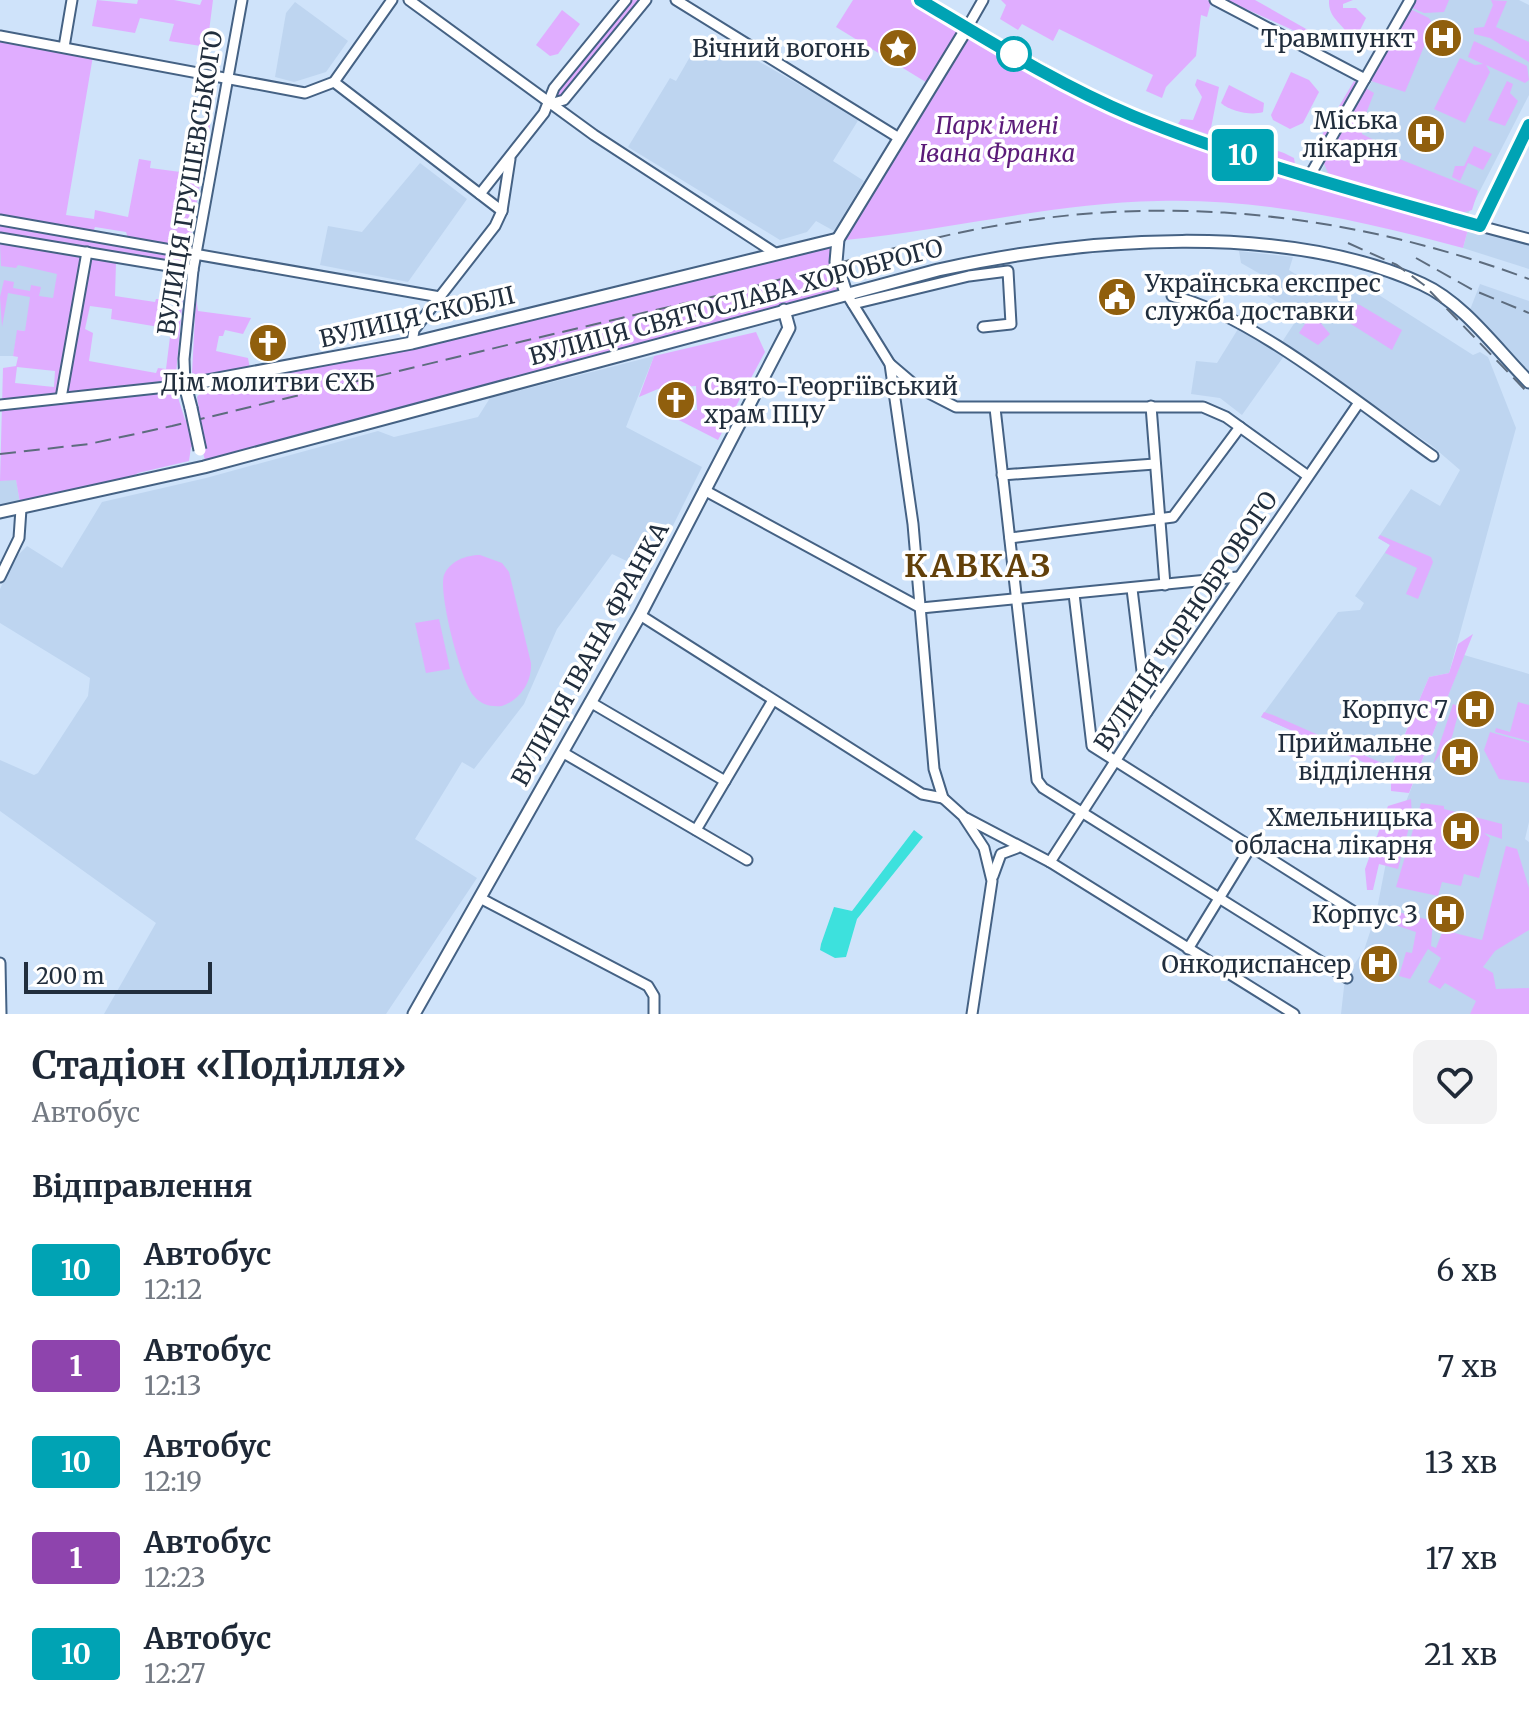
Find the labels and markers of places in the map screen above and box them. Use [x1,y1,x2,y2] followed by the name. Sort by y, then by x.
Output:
[1422,17,1464,59] hospital icon: Травмпункт
[1261,23,1415,54] place label: Травмпункт
[877,27,919,69] place icon: Вічний вогонь
[692,33,870,64] place label: Вічний вогонь
[997,37,1031,71] unlabelled marker
[1303,105,1398,164] place label: Міська лікарня
[1405,113,1447,155] hospital icon: Міська лікарня
[1144,268,1381,327] place label: Українська експрес служба доставки
[1096,276,1138,318] public building icon: Українська експрес служба доставки
[247,322,289,364] church icon: Дім молитви ЄХБ
[161,367,375,398] place label: Дім молитви ЄХБ
[704,371,958,430] place label: Свято-Георгіївський храм ПЦУ
[655,379,697,421] church icon: Свято-Георгіївський храм ПЦУ
[1455,688,1497,730] hospital icon: Корпус 7
[1342,694,1448,725] place label: Корпус 7
[1277,728,1432,787] place label: Приймальне відділення
[1439,736,1481,778] hospital icon: Приймальне відділення
[1235,802,1433,861] place label: Хмельницька обласна лікарня
[1440,810,1482,852] hospital icon: Хмельницька обласна лікарня
[1425,893,1467,935] hospital icon: Корпус 3
[1312,899,1418,930] place label: Корпус 3
[1358,943,1400,985] hospital icon: Онкодиспансер
[1161,949,1351,980] place label: Онкодиспансер

